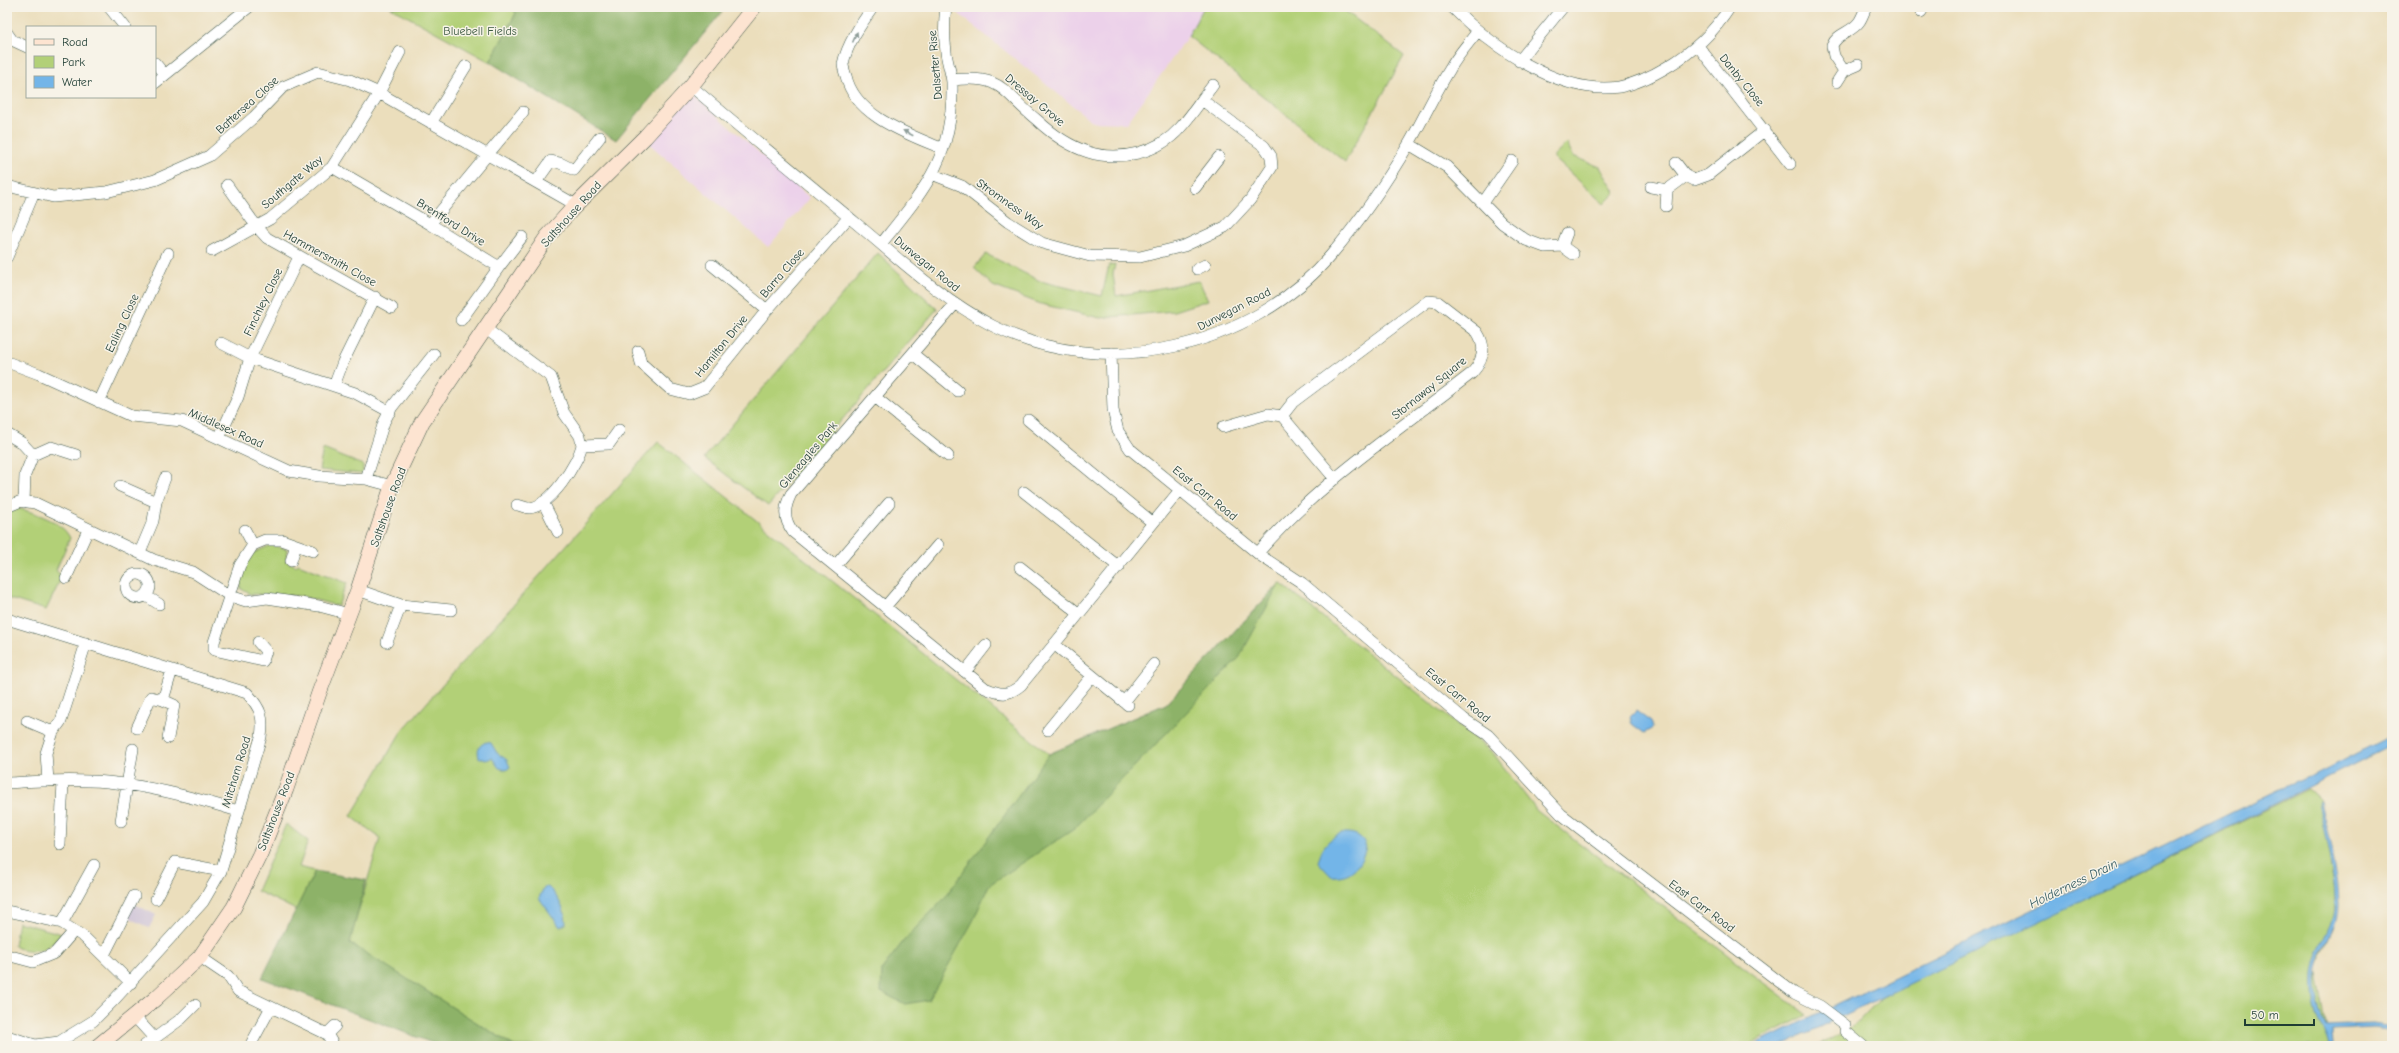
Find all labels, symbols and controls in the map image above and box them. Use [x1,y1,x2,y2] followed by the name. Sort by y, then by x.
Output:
[443,24,517,38] park label: Bluebell Fields
[26,26,156,98] legend
[925,30,945,100] street label: Dalsetter Rise
[852,31,858,42] one-way arrow
[62,35,88,49] text: Road
[1717,51,1767,109] street label: Danby Close
[62,55,85,69] text: Park
[1002,71,1068,129] street label: Dressay Grove
[213,73,281,137] street label: Battersea Close
[62,75,92,89] text: Water
[902,130,914,136] one-way arrow
[258,152,326,212] street label: Southgate Way
[974,176,1047,233] street label: Stromness Way
[538,178,604,250] street label: Saltshouse Road
[414,195,488,249] street label: Brentford Drive
[281,227,379,289] street label: Hammersmith Close
[891,233,963,295] street label: Dunvegan Road
[757,246,807,300] street label: Barra Close
[241,266,285,338] street label: Finchley Close
[1195,285,1273,333] street label: Dunvegan Road
[102,291,142,355] street label: Ealing Close
[692,312,750,380] street label: Hamilton Drive
[1389,354,1469,422] street label: Stornaway Square
[186,405,266,451] street label: Middlesex Road
[776,419,840,491] street label: Gleneagles Park
[1170,463,1240,523] street label: East Carr Road
[367,465,409,549] street label: Saltshouse Road
[1423,665,1493,725] street label: East Carr Road
[218,735,254,809] street label: Mitcham Road
[254,769,298,853] street label: Saltshouse Road
[2027,856,2120,911] water label: Holderness Drain
[1666,877,1738,935] street label: East Carr Road
[2245,1001,2314,1027] scale bar
[2251,1008,2279,1022] text: 50 m

